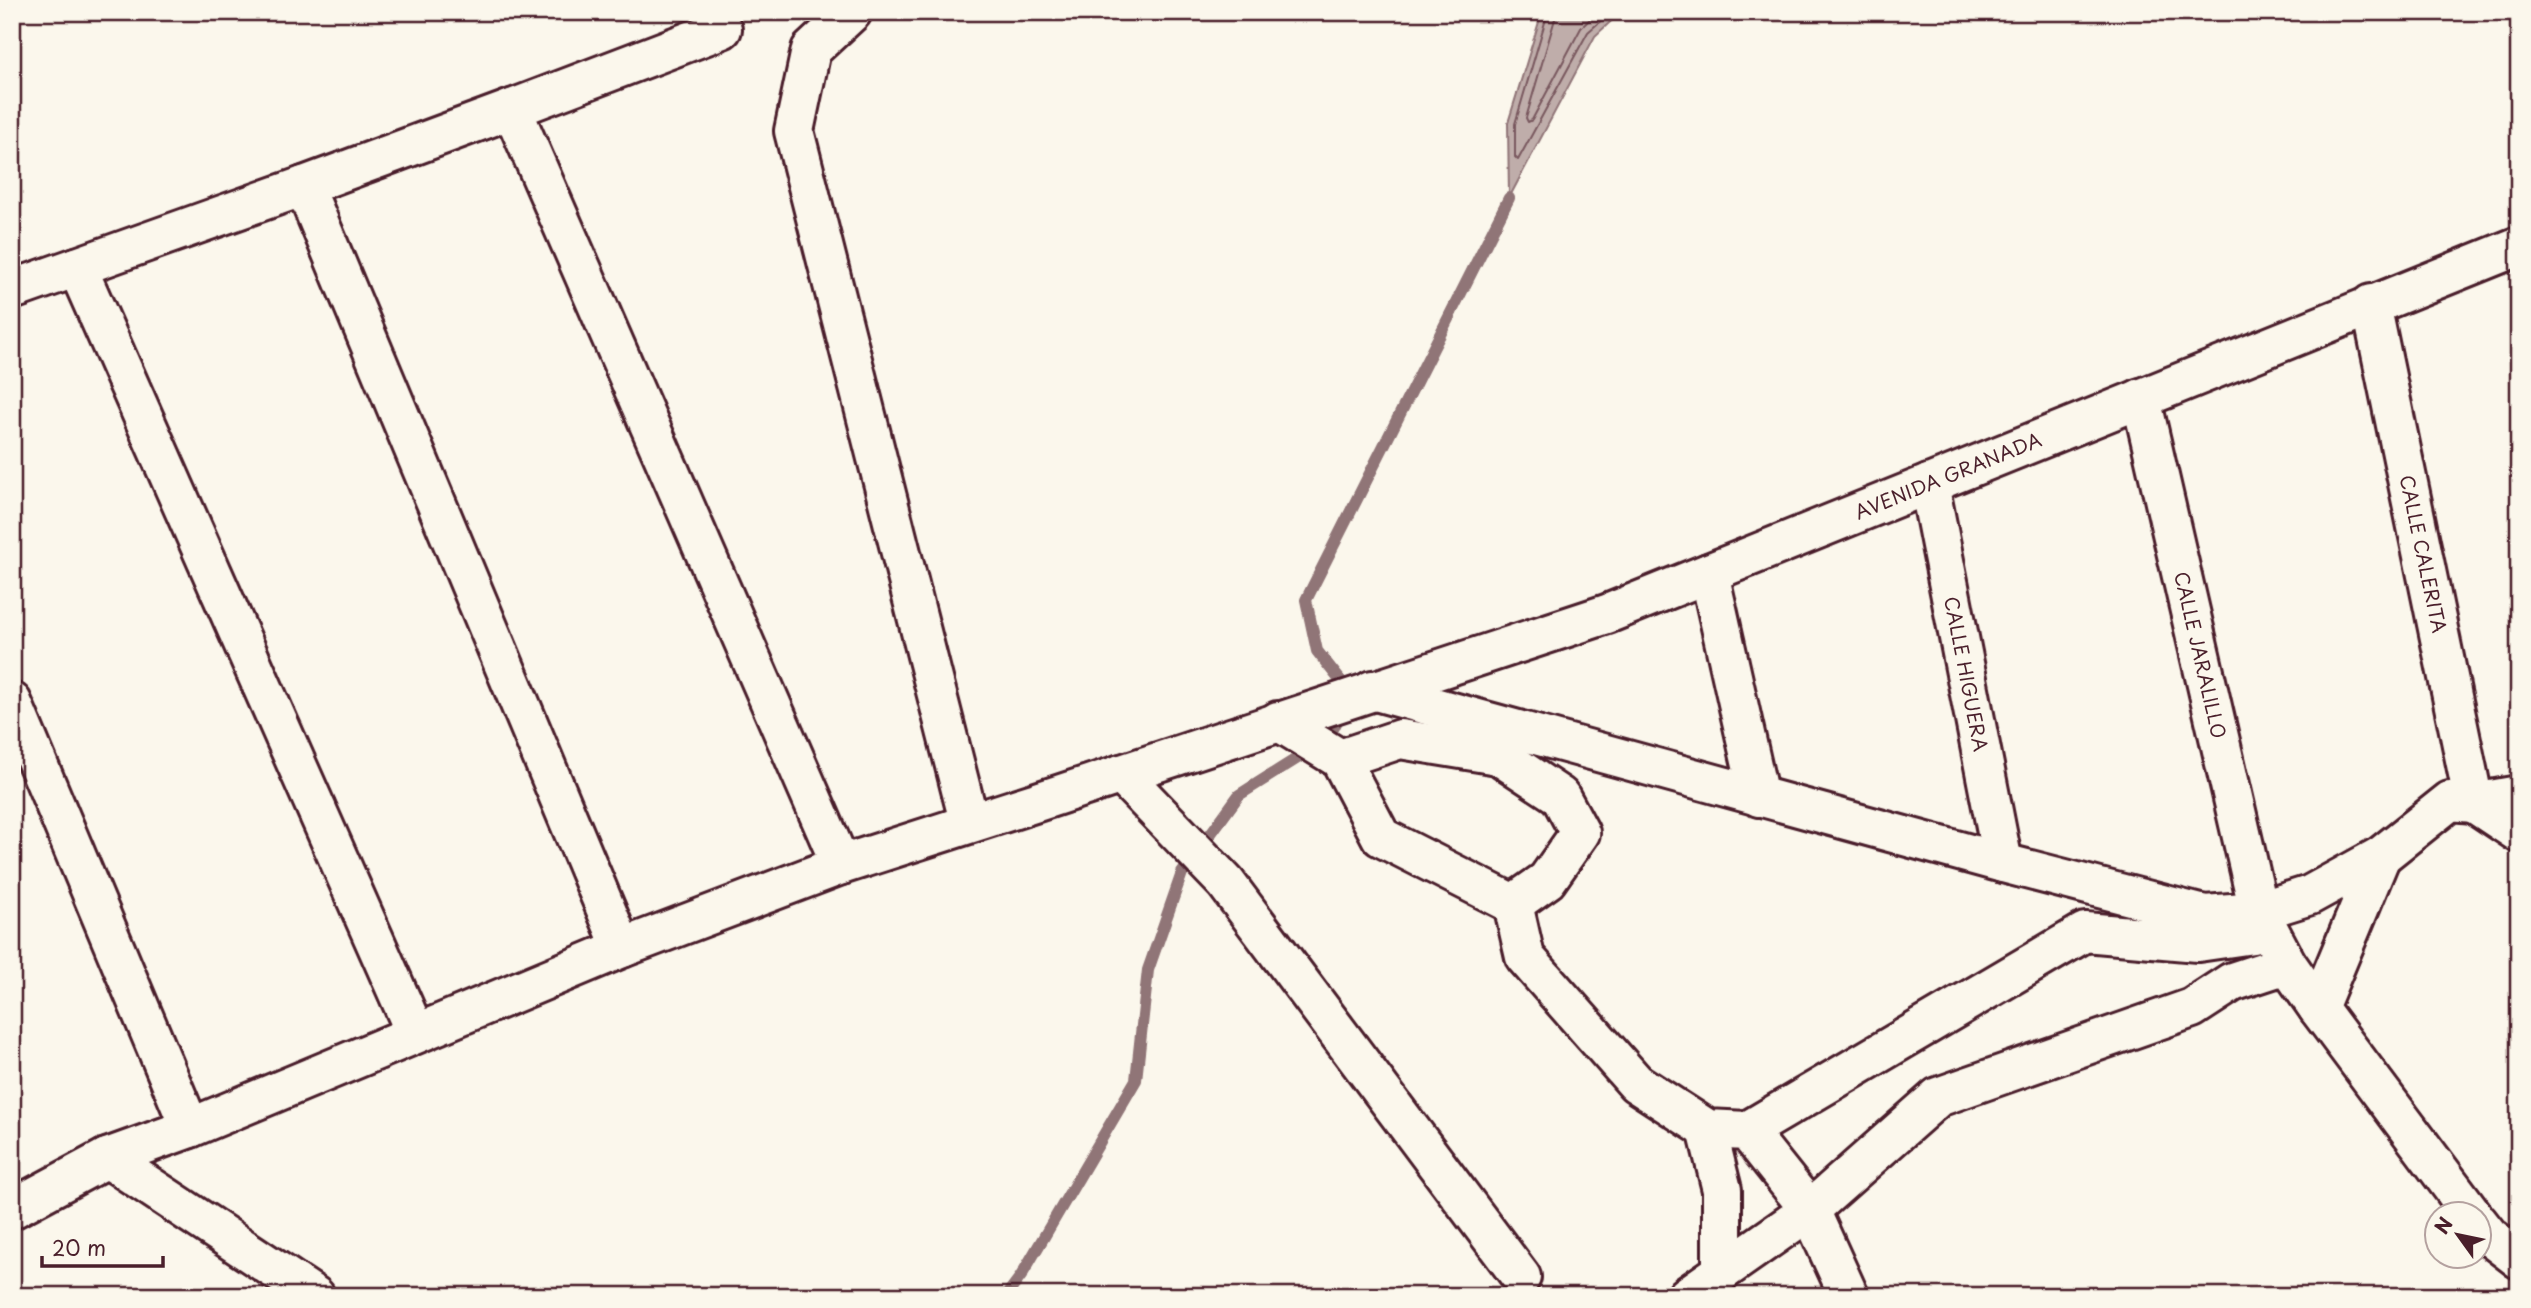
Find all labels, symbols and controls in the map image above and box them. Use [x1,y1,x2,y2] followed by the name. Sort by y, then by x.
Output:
[1850,425,2045,525] street label: AVENIDA GRANADA
[2394,472,2454,636] street label: CALLE CALERITA
[2168,569,2234,741] street label: CALLE JARALILLO
[1938,594,1996,754] street label: CALLE HIGUERA
[2422,1200,2492,1270] north arrow
[2427,1211,2459,1239] text: N
[42,1224,163,1268] scale bar
[52,1231,106,1263] text: 20 m

